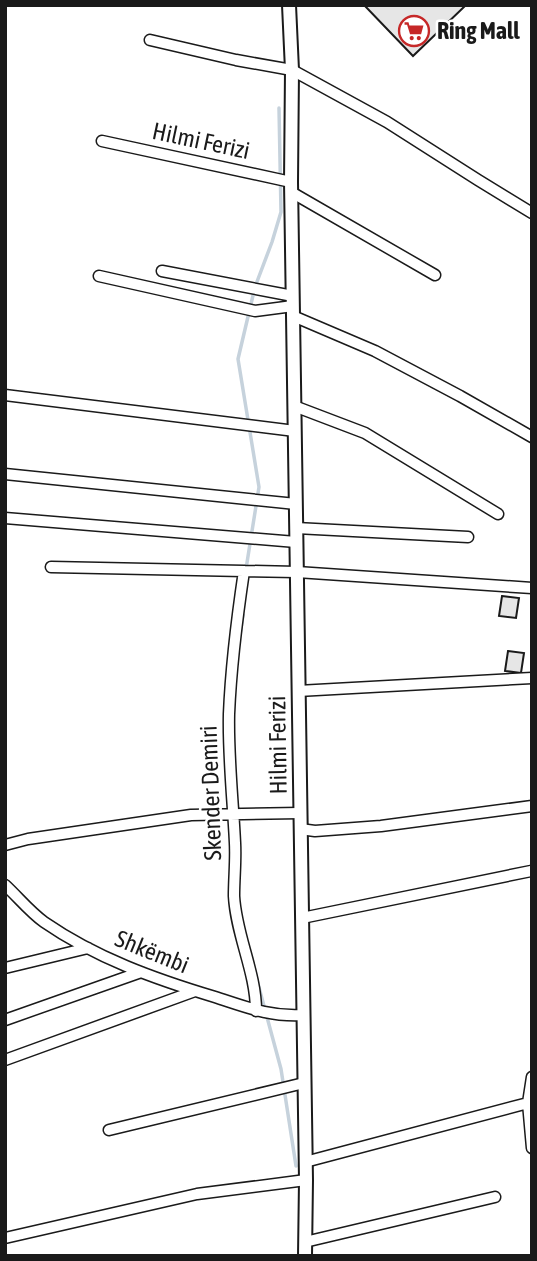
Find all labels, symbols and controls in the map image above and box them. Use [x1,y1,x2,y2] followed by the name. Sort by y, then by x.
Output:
[397,14,431,48] supermarket icon: Ring Mall
[437,17,520,44] place label: Ring Mall
[150,117,252,164] street label: Hilmi Ferizi
[263,695,292,795] street label: Hilmi Ferizi
[195,725,226,861] street label: Skender Demiri
[111,925,193,978] street label: Shkëmbi

